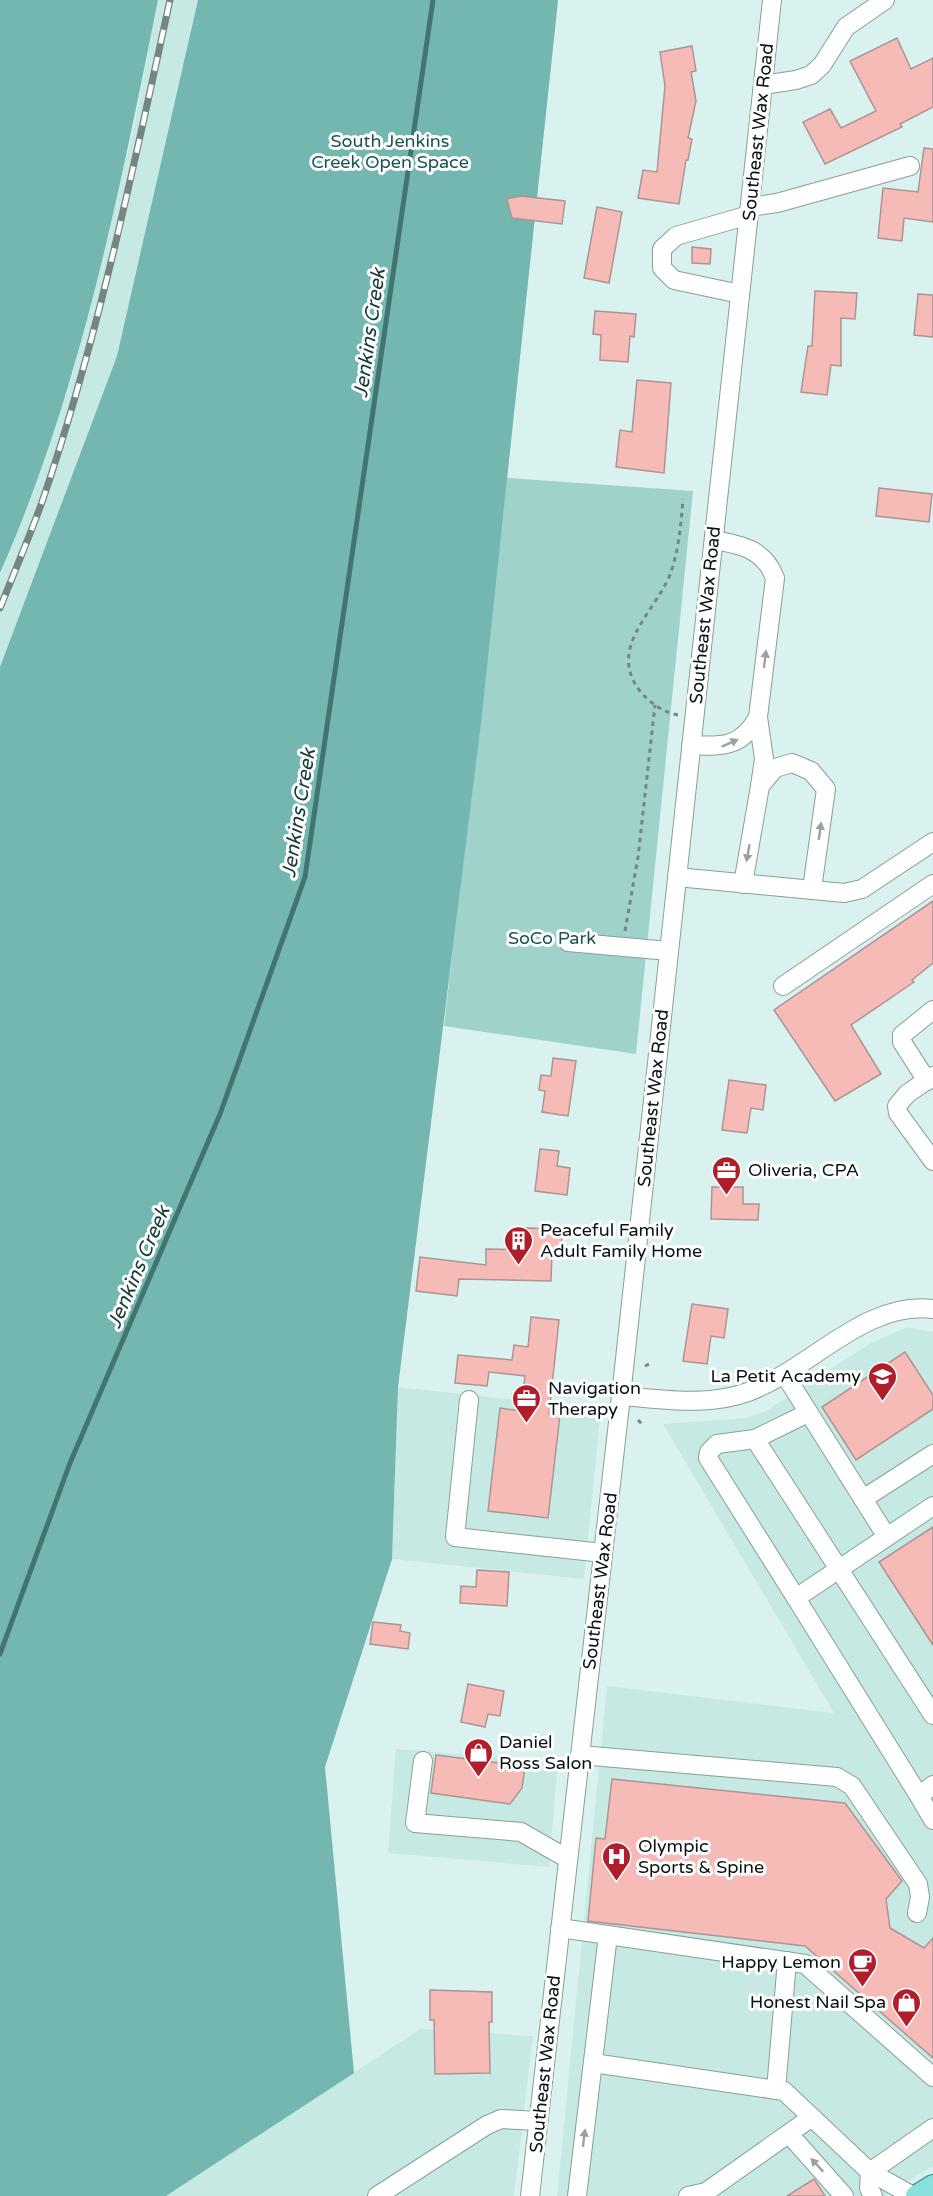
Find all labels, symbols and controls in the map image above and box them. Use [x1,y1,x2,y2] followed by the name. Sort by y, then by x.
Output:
[738,42,778,222] street label: Southeast Wax Road
[311,130,469,173] park label: South Jenkins Creek Open Space
[349,265,391,399] water label: Jenkins Creek
[685,525,725,705] street label: Southeast Wax Road
[760,649,769,668] one-way arrow
[722,738,739,747] one-way arrow
[277,745,321,879] water label: Jenkins Creek
[815,821,824,840] one-way arrow
[744,844,753,863] one-way arrow
[508,927,596,949] park label: SoCo Park
[633,1008,673,1188] street label: Southeast Wax Road
[711,1154,743,1196] office icon: Oliveria, CPA
[748,1159,859,1181] place label: Oliveria, CPA
[102,1201,176,1332] water label: Jenkins Creek
[540,1219,702,1262] place label: Peaceful Family Adult Family Home
[503,1224,535,1266] building icon: Peaceful Family Adult Family Home
[866,1360,898,1402] school or university icon: La Petit Academy
[710,1365,861,1387] place label: La Petit Academy
[548,1377,641,1420] place label: Navigation Therapy
[511,1382,543,1424] office icon: Navigation Therapy
[578,1491,622,1671] street label: Southeast Wax Road
[499,1731,592,1774] place label: Daniel Ross Salon
[462,1736,494,1778] shop icon: Daniel Ross Salon
[638,1835,764,1878] place label: Olympic Sports & Spine
[601,1840,633,1882] hospital icon: Olympic Sports & Spine
[846,1946,878,1988] cafe icon: Happy Lemon
[721,1951,841,1973] place label: Happy Lemon
[525,1974,565,2154] street label: Southeast Wax Road
[891,1986,923,2028] shop icon: Honest Nail Spa
[750,1991,886,2013] place label: Honest Nail Spa
[579,2128,588,2147] one-way arrow
[810,2157,824,2172] one-way arrow

